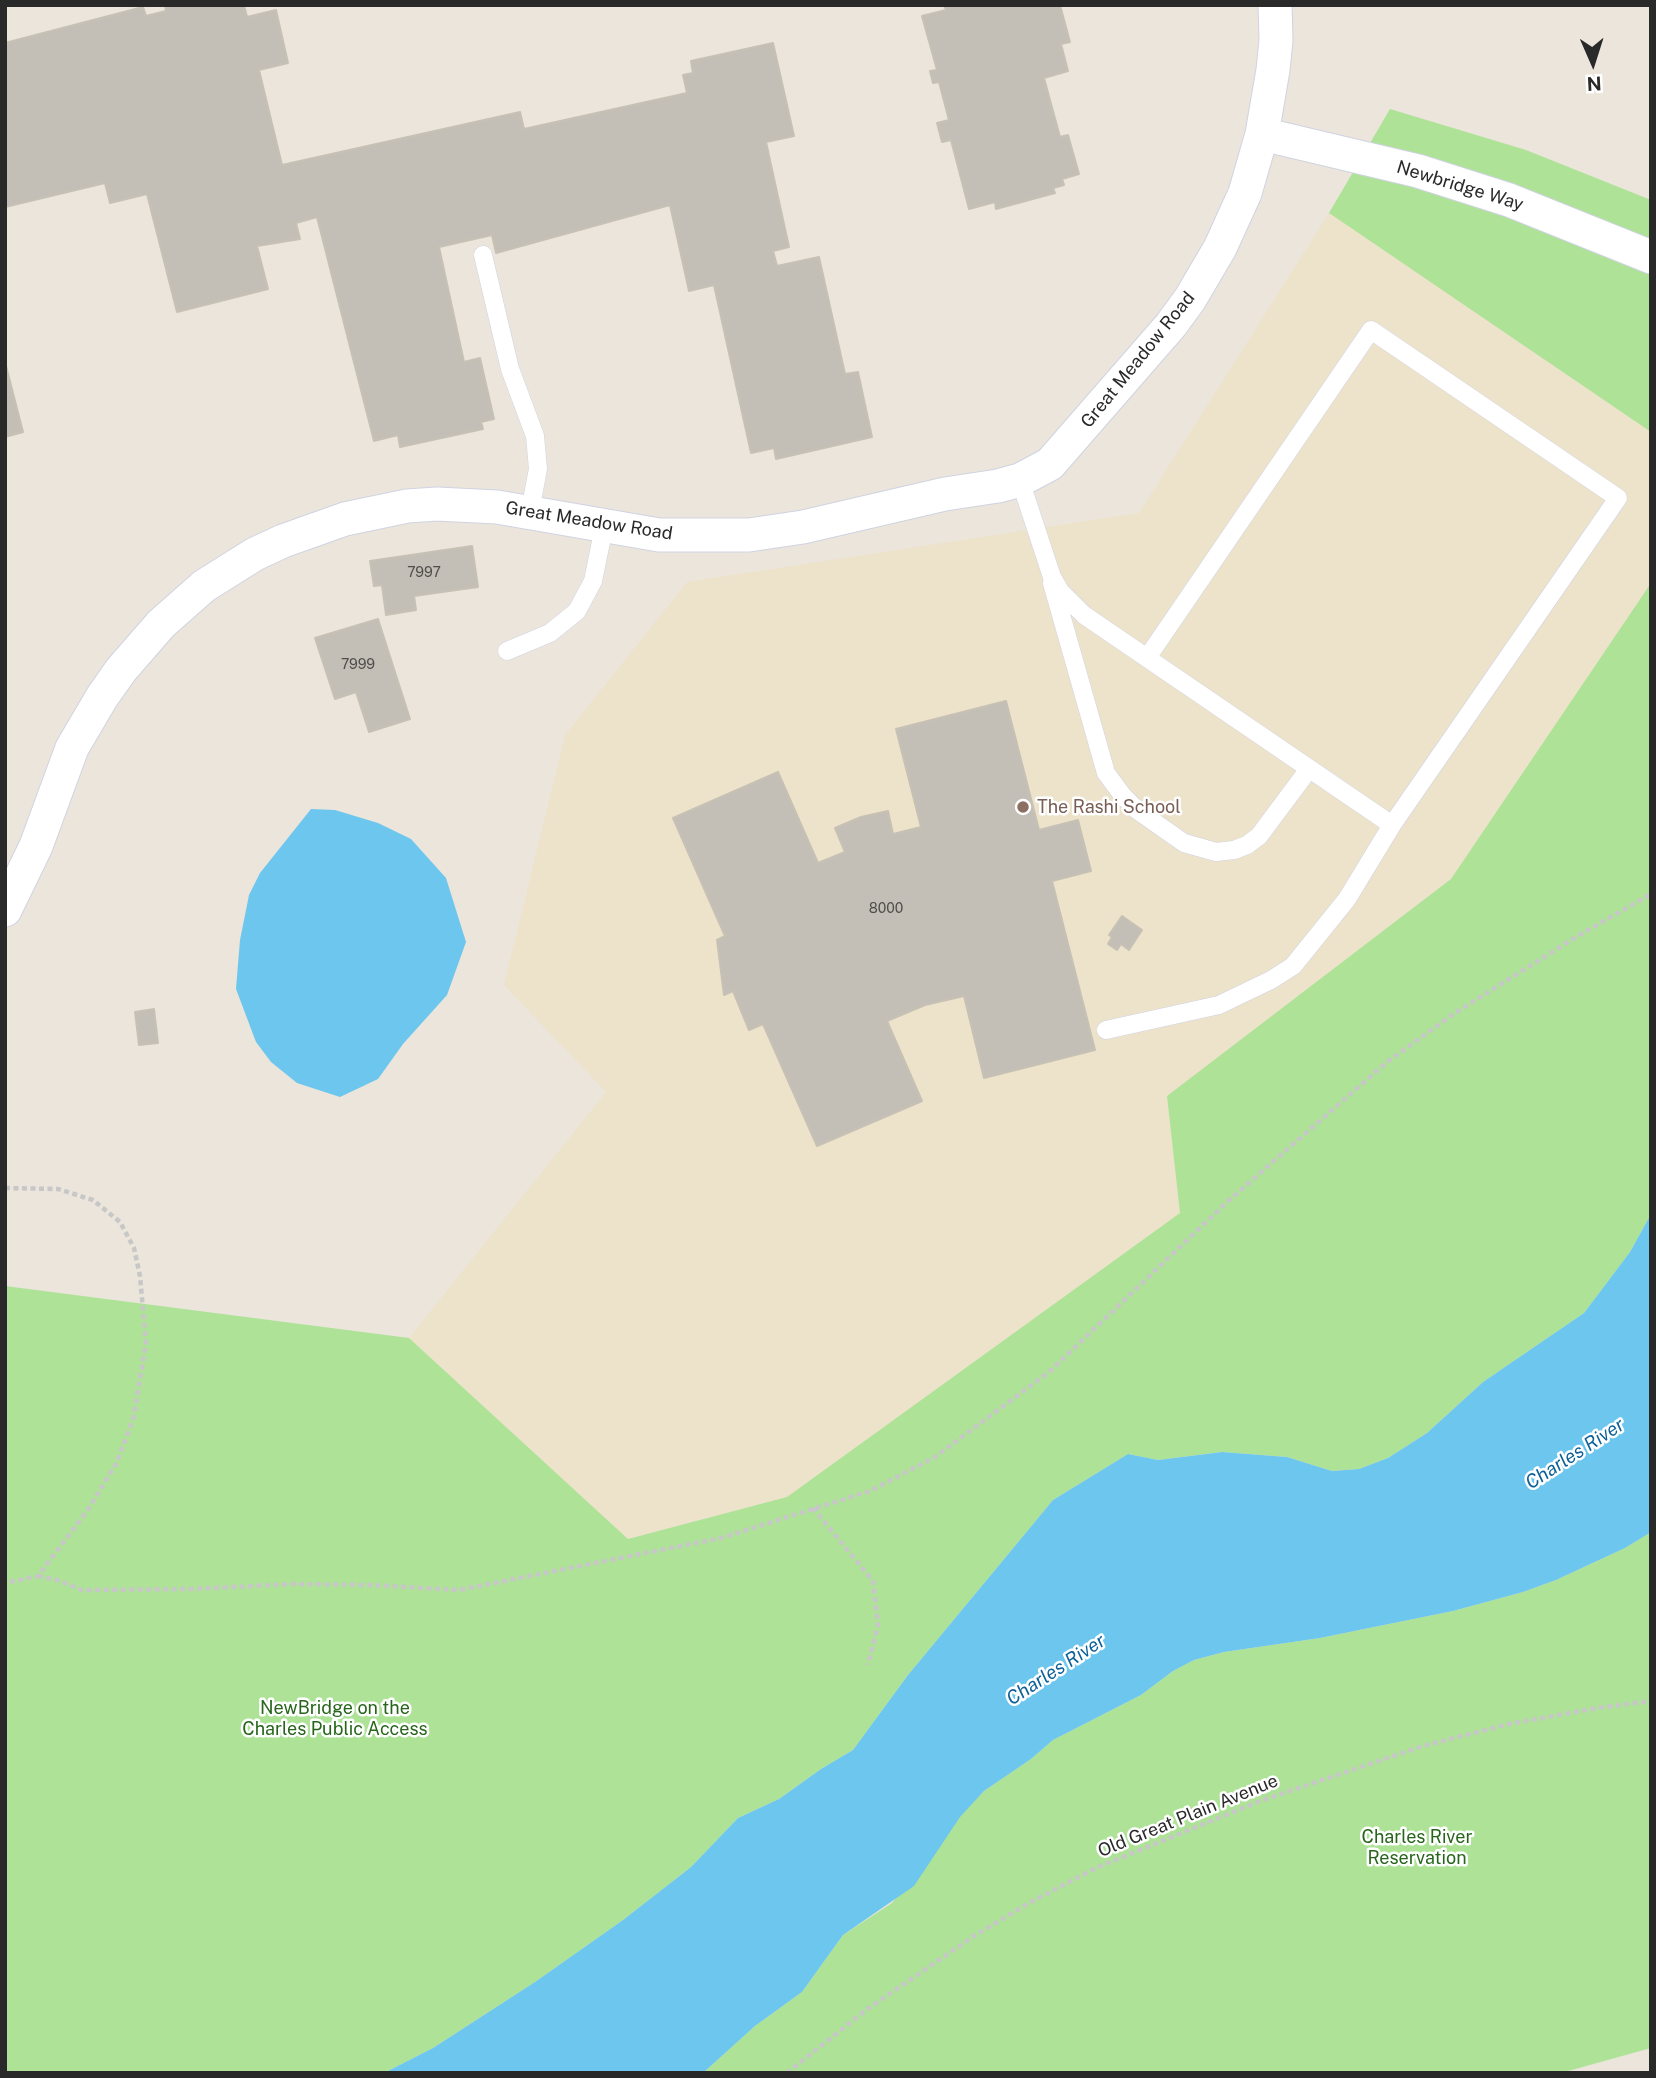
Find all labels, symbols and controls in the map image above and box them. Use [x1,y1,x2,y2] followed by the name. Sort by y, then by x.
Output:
[1558,28,1628,98] north arrow
[1586,73,1602,95] text: N
[1394,156,1526,216] street label: Newbridge Way
[1076,288,1200,432] street label: Great Meadow Road
[504,497,674,545] street label: Great Meadow Road
[407,565,441,581] house number: 7997
[341,657,375,673] house number: 7999
[1037,796,1181,818] place label: The Rashi School
[1015,799,1031,815] marker: The Rashi School
[869,901,903,917] house number: 8000
[1521,1414,1629,1494] water label: Charles River
[1002,1630,1110,1710] water label: Charles River
[242,1697,428,1740] park label: NewBridge on the Charles Public Access
[1095,1770,1281,1862] street label: Old Great Plain Avenue
[1362,1826,1472,1868] park label: Charles River Reservation

